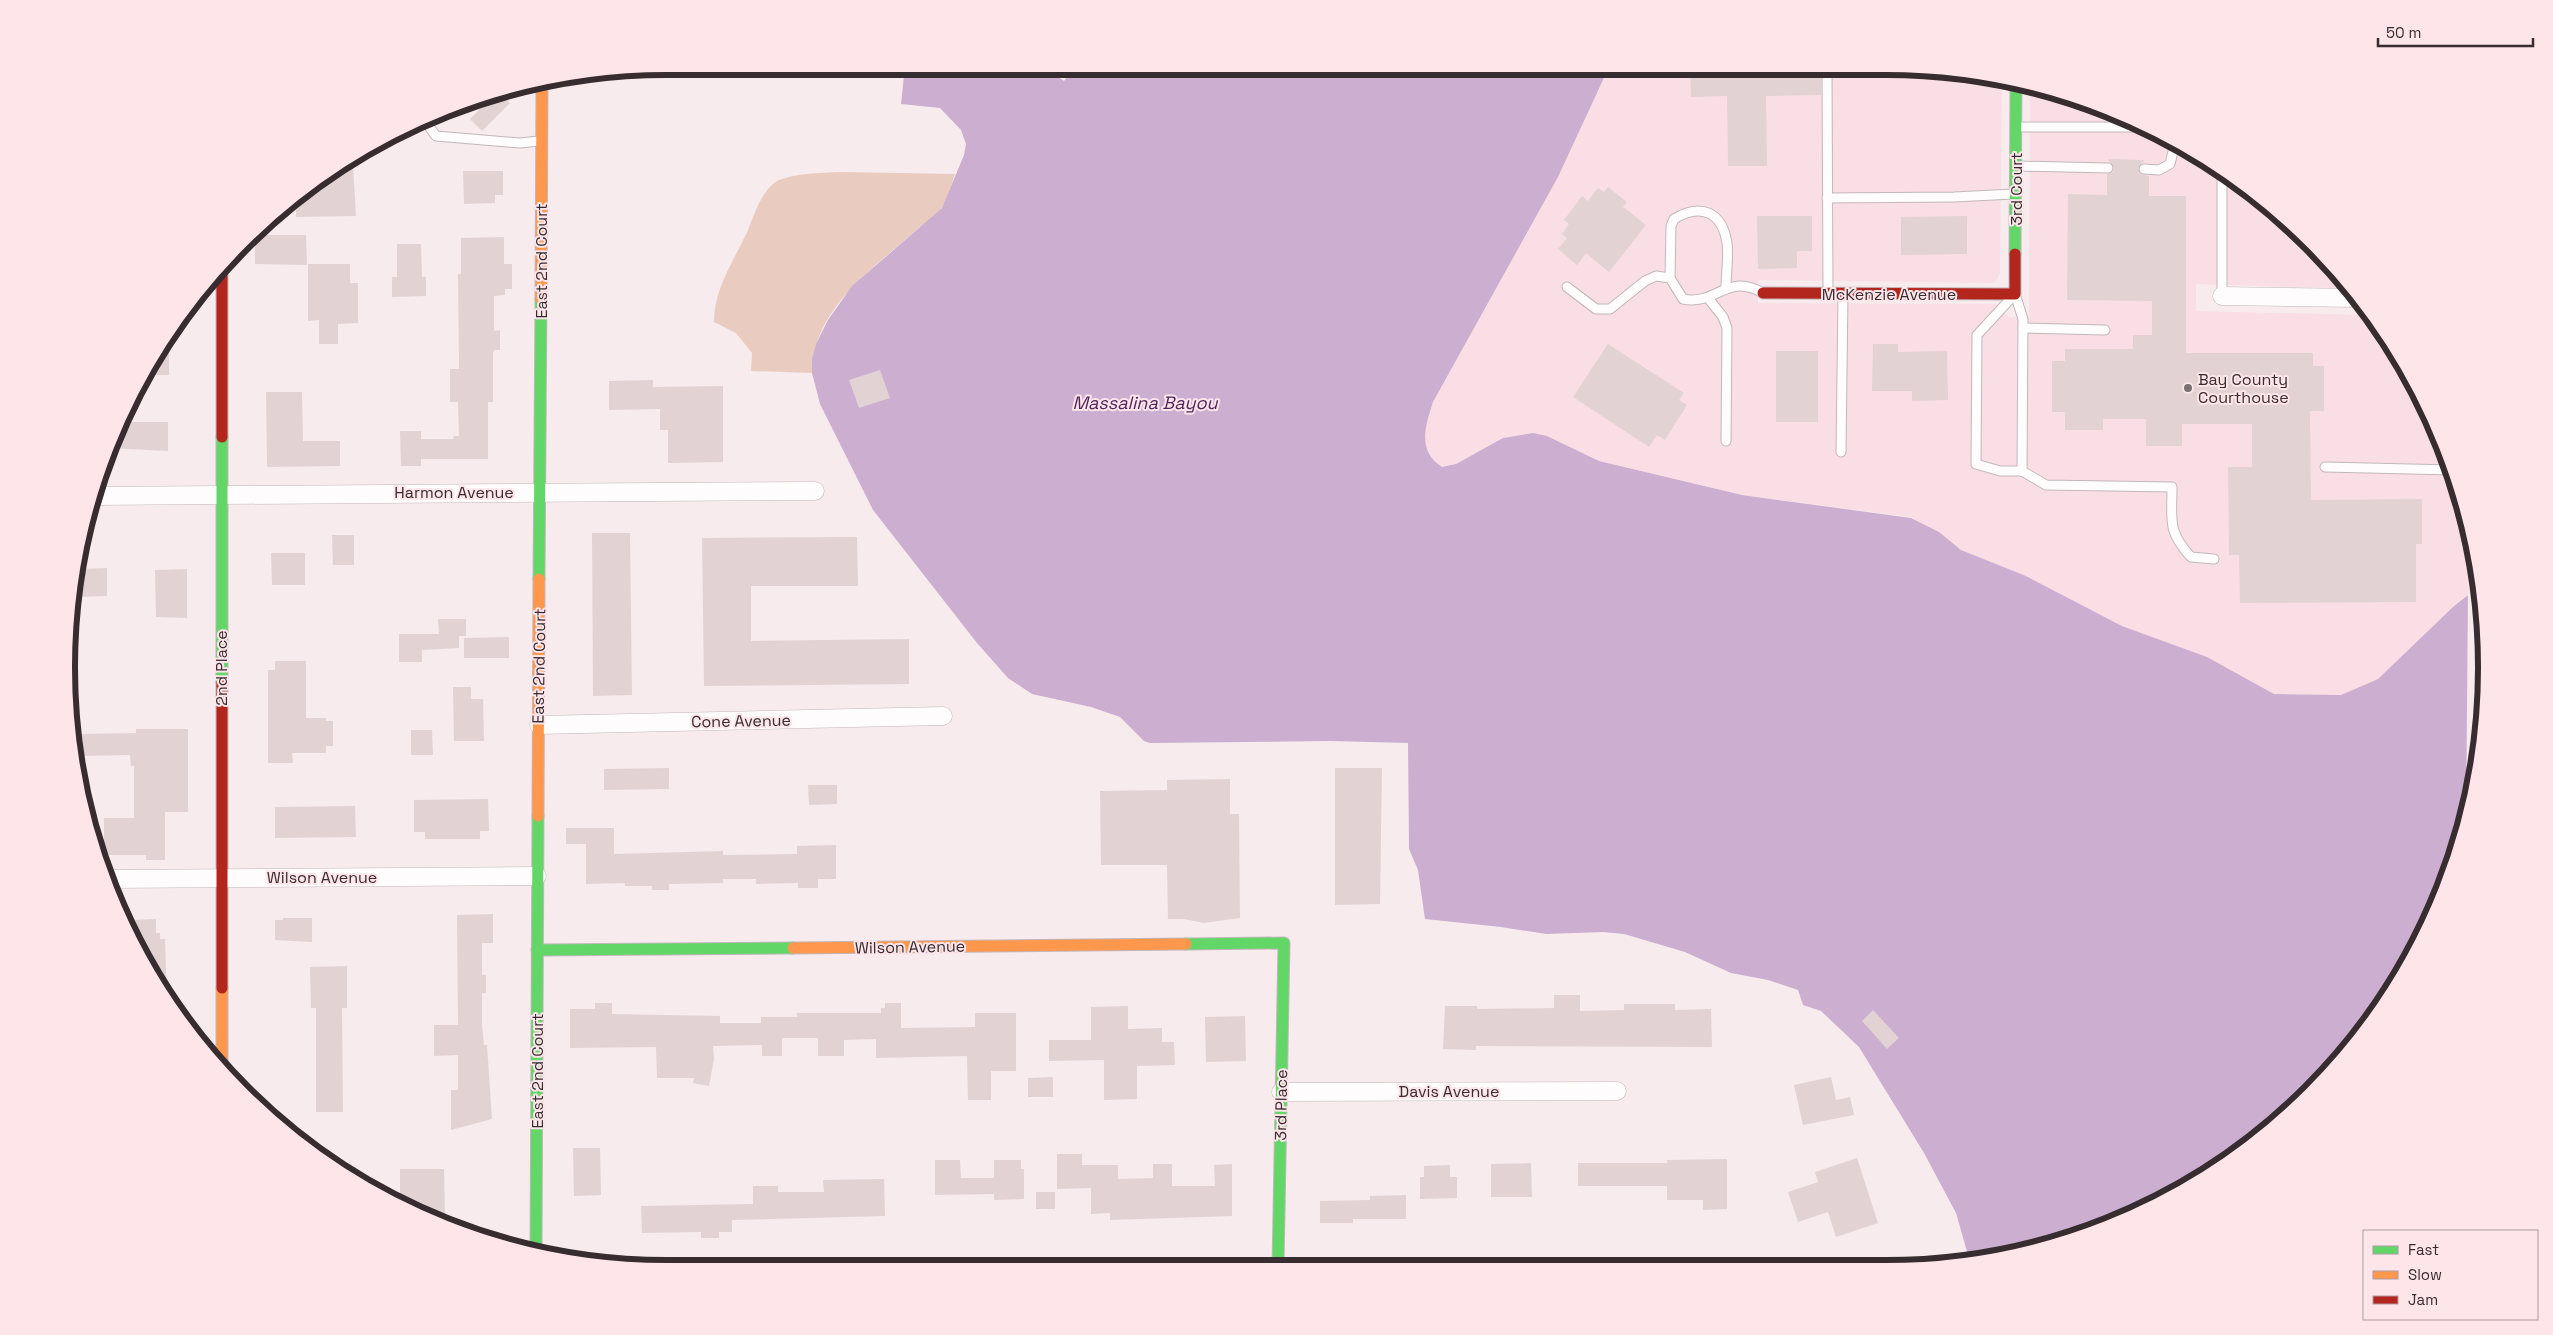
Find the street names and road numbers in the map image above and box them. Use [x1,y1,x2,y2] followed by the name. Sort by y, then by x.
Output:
[2006,152,2027,226] street label: 3rd Court
[531,203,552,319] street label: East 2nd Court
[1822,284,1956,305] street label: McKenzie Avenue
[394,482,514,503] street label: Harmon Avenue
[527,608,551,724] street label: East 2nd Court
[211,630,232,706] street label: 2nd Place
[691,710,791,732] street label: Cone Avenue
[267,867,377,888] street label: Wilson Avenue
[855,936,965,958] street label: Wilson Avenue
[527,1013,548,1129] street label: East 2nd Court
[1270,1069,1292,1141] street label: 3rd Place
[1399,1081,1499,1102] street label: Davis Avenue

